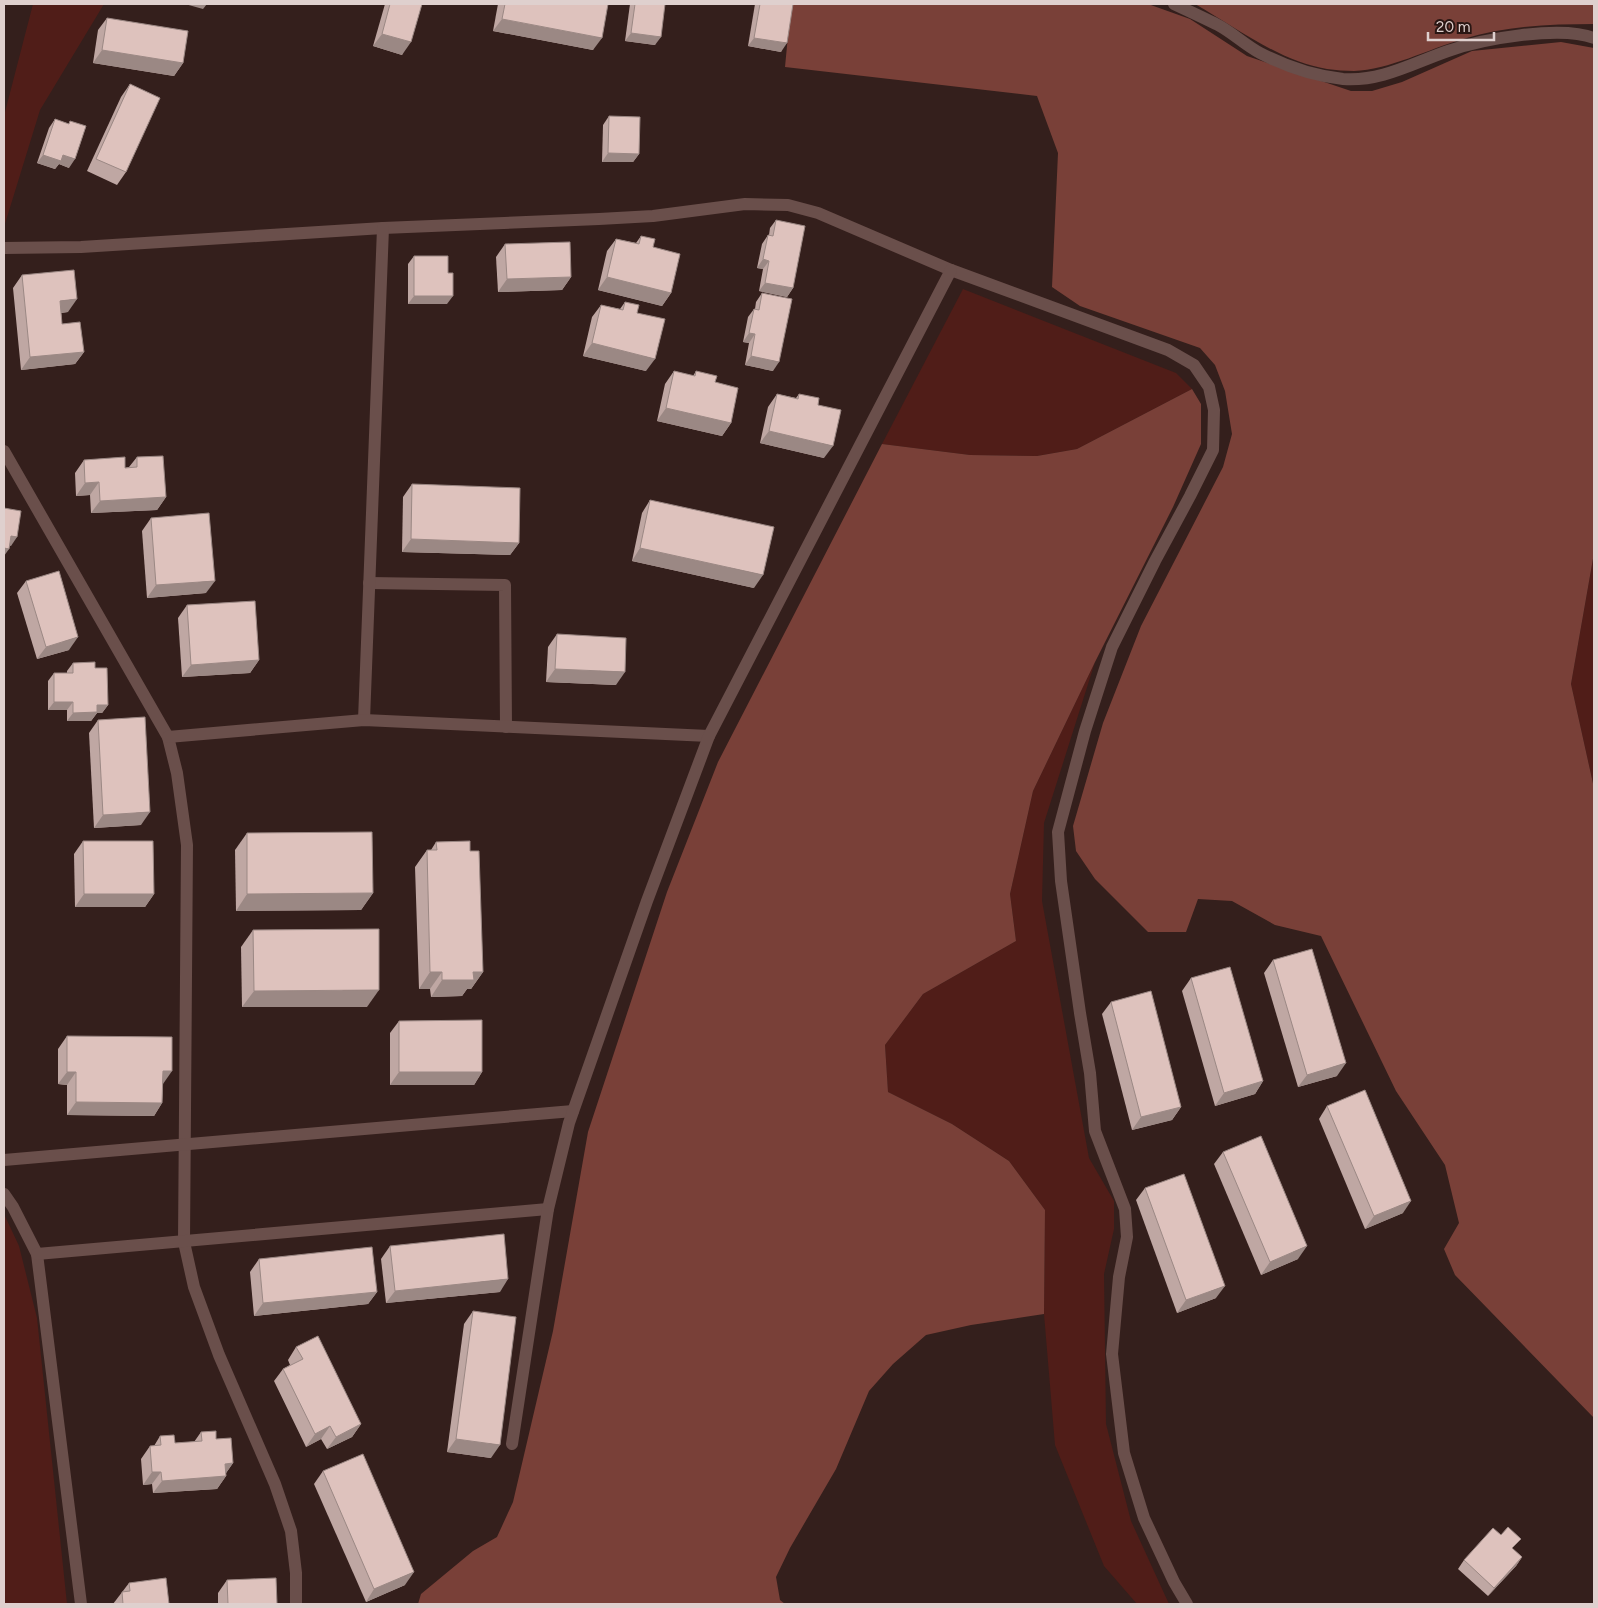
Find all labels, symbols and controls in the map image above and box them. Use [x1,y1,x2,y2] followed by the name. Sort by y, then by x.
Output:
[1428,10,1494,42] scale bar
[1436,18,1470,36] text: 20 m

